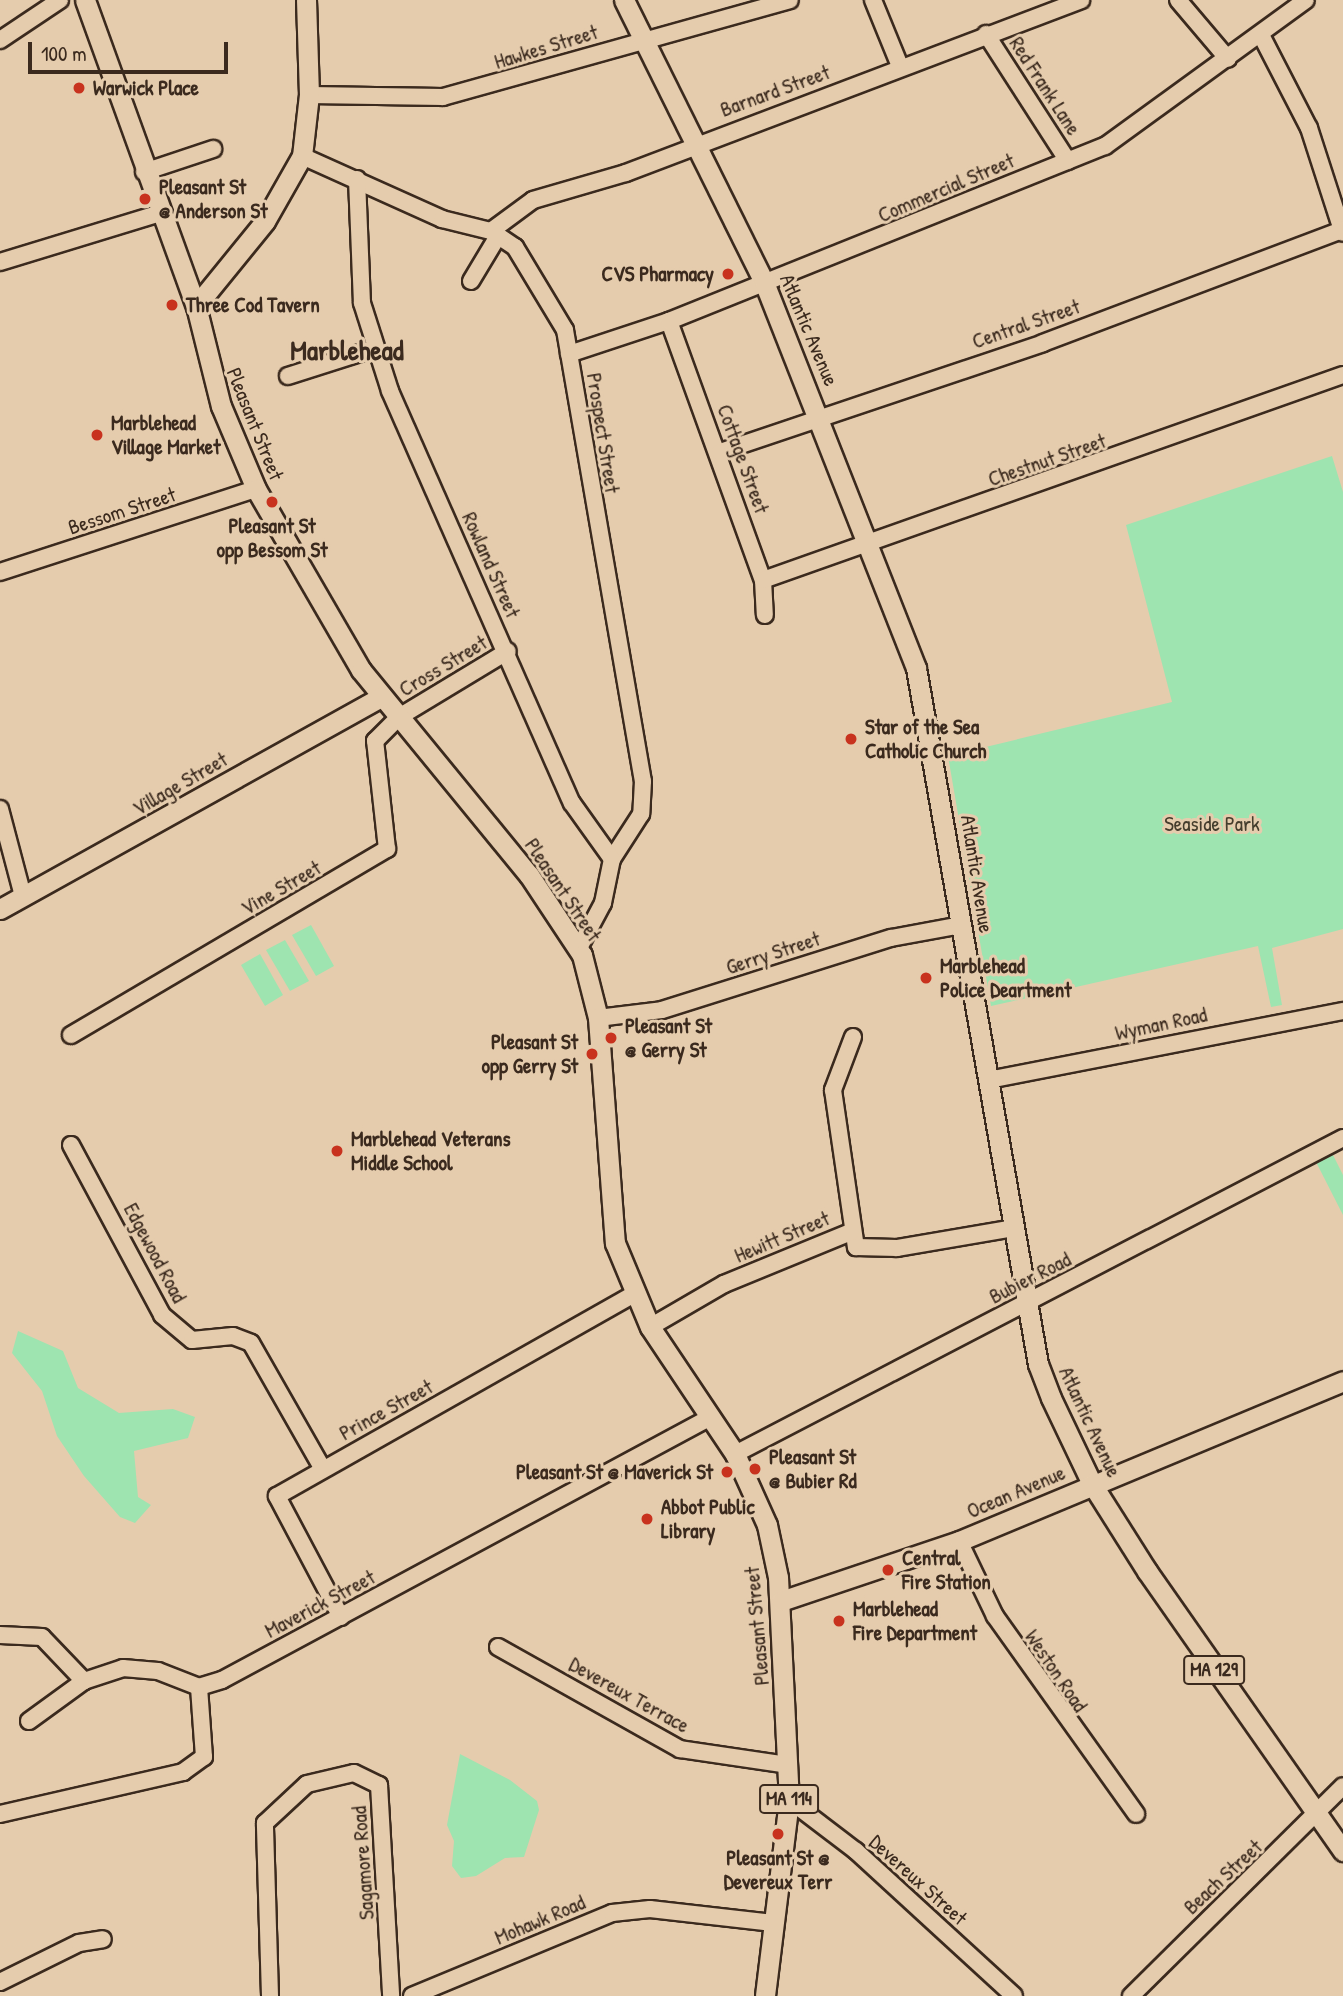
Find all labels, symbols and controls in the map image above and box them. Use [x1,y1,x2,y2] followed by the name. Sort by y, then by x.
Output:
[491,19,601,75] street label: Hawkes Street
[32,28,231,72] scale bar
[1004,32,1086,140] street label: Red Frank Lane
[41,39,87,68] text: 100 m
[717,60,833,122] street label: Barnard Street
[93,75,199,101] place label: Warwick Place
[71,80,87,96] marker: Warwick Place
[874,148,1018,228] street label: Commercial Street
[159,174,267,224] place label: Pleasant St @ Anderson St
[137,191,153,207] marker: Pleasant St @ Anderson St
[601,261,714,287] place label: CVS Pharmacy
[720,266,736,282] marker: CVS Pharmacy
[774,270,844,390] street label: Atlantic Avenue
[186,292,320,318] place label: Three Cod Tavern
[969,294,1083,354] street label: Central Street
[164,297,180,313] marker: Three Cod Tavern
[290,333,404,367] district label: Marblehead
[221,364,289,484] street label: Pleasant Street
[581,371,625,495] street label: Prospect Street
[712,401,774,517] street label: Cottage Street
[111,410,220,460] place label: Marblehead Village Market
[89,427,105,443] marker: Marblehead Village Market
[985,428,1109,492] street label: Chestnut Street
[65,482,179,540] street label: Bessom Street
[264,494,280,510] marker: Pleasant St opp Bessom St
[457,508,525,622] street label: Rowland Street
[217,513,327,563] place label: Pleasant St opp Bessom St
[395,630,491,702] street label: Cross Street
[865,714,986,764] place label: Star of the Sea Catholic Church
[843,731,859,747] marker: Star of the Sea Catholic Church
[128,747,232,821] street label: Village Street
[1164,811,1260,837] park label: Seaside Park
[955,813,999,935] street label: Atlantic Avenue
[519,834,607,946] street label: Pleasant Street
[237,855,325,921] street label: Vine Street
[723,926,823,980] street label: Gerry Street
[940,953,1071,1003] place label: Marblehead Police Deartment
[918,970,934,986] marker: Marblehead Police Deartment
[1113,1002,1209,1046] street label: Wyman Road
[625,1013,712,1063] place label: Pleasant St @ Gerry St
[482,1029,578,1079] place label: Pleasant St opp Gerry St
[603,1030,619,1046] marker: Pleasant St @ Gerry St
[584,1046,600,1062] marker: Pleasant St opp Gerry St
[351,1126,510,1176] place label: Marblehead Veterans Middle School
[329,1143,345,1159] marker: Marblehead Veterans Middle School
[118,1199,192,1307] street label: Edgewood Road
[731,1206,833,1268] street label: Hewitt Street
[985,1247,1075,1309] street label: Bubier Road
[1053,1363,1127,1481] street label: Atlantic Avenue
[335,1374,437,1446] street label: Prince Street
[769,1444,857,1494] place label: Pleasant St @ Bubier Rd
[516,1459,713,1485] place label: Pleasant St @ Maverick St
[963,1460,1069,1524] street label: Ocean Avenue
[747,1461,763,1477] marker: Pleasant St @ Bubier Rd
[719,1464,735,1480] marker: Pleasant St @ Maverick St
[661,1494,755,1544] place label: Abbot Public Library
[639,1511,655,1527] marker: Abbot Public Library
[902,1545,991,1595] place label: Central Fire Station
[880,1562,896,1578] marker: Central Fire Station
[261,1565,379,1643] street label: Maverick Street
[739,1566,775,1686] street label: Pleasant Street
[853,1596,977,1646] place label: Marblehead Fire Department
[831,1613,847,1629] marker: Marblehead Fire Department
[1019,1625,1093,1717] street label: Weston Road
[565,1652,693,1738] street label: Devereux Terrace
[1182,1654,1246,1686] road number: MA 129
[758,1784,820,1814] road number: MA 114
[346,1805,380,1921] street label: Sagamore Road
[770,1826,786,1842] marker: Pleasant St @ Devereux Terr
[864,1829,972,1931] street label: Devereux Street
[1179,1834,1267,1920] street label: Beach Street
[724,1845,832,1895] place label: Pleasant St @ Devereux Terr
[491,1890,589,1950] street label: Mohawk Road

